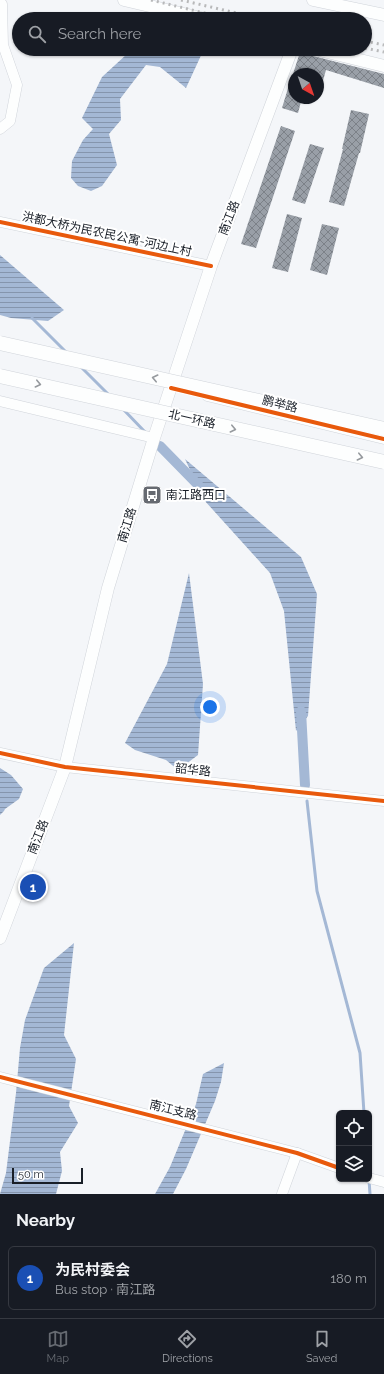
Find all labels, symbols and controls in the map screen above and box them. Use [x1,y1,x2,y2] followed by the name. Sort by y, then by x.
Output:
[12,12,372,56] search box
[26,23,48,45] icon: search
[58,25,141,43] text: Search here
[288,68,324,104] north arrow
[216,199,242,237] street label: 南江路
[21,209,194,259] street label: 洪都大桥为民农民公寓-河边上村
[151,375,158,383] one-way arrow
[35,380,41,388] one-way arrow
[261,393,299,415] street label: 鹏举路
[167,407,217,431] street label: 北一环路
[230,424,236,432] one-way arrow
[357,452,363,460] one-way arrow
[141,484,163,506] bus stop icon: 南江路西口
[166,488,226,502] place label: 南江路西口
[115,506,139,544] street label: 南江路
[200,697,220,717] your location
[174,761,212,779] street label: 韶华路
[25,818,51,856] street label: 南江路
[20,872,46,902] pin: 1
[148,1097,198,1123] street label: 南江支路
[336,1110,372,1182] map controls
[336,1110,372,1146] button: locate
[336,1146,372,1182] button: layers
[12,1166,83,1185] scale bar
[18,1168,44,1181] text: 50 m
[16,1210,75,1230] text: Nearby
[55,1261,130,1279] text: 为民村委会
[27,1271,33,1286] text: 1
[331,1271,367,1286] text: 180 m
[55,1282,155,1297] text: Bus stop · 南江路
[47,1328,69,1365] tab: Map
[162,1328,213,1365] tab: Directions
[306,1328,337,1365] tab: Saved

